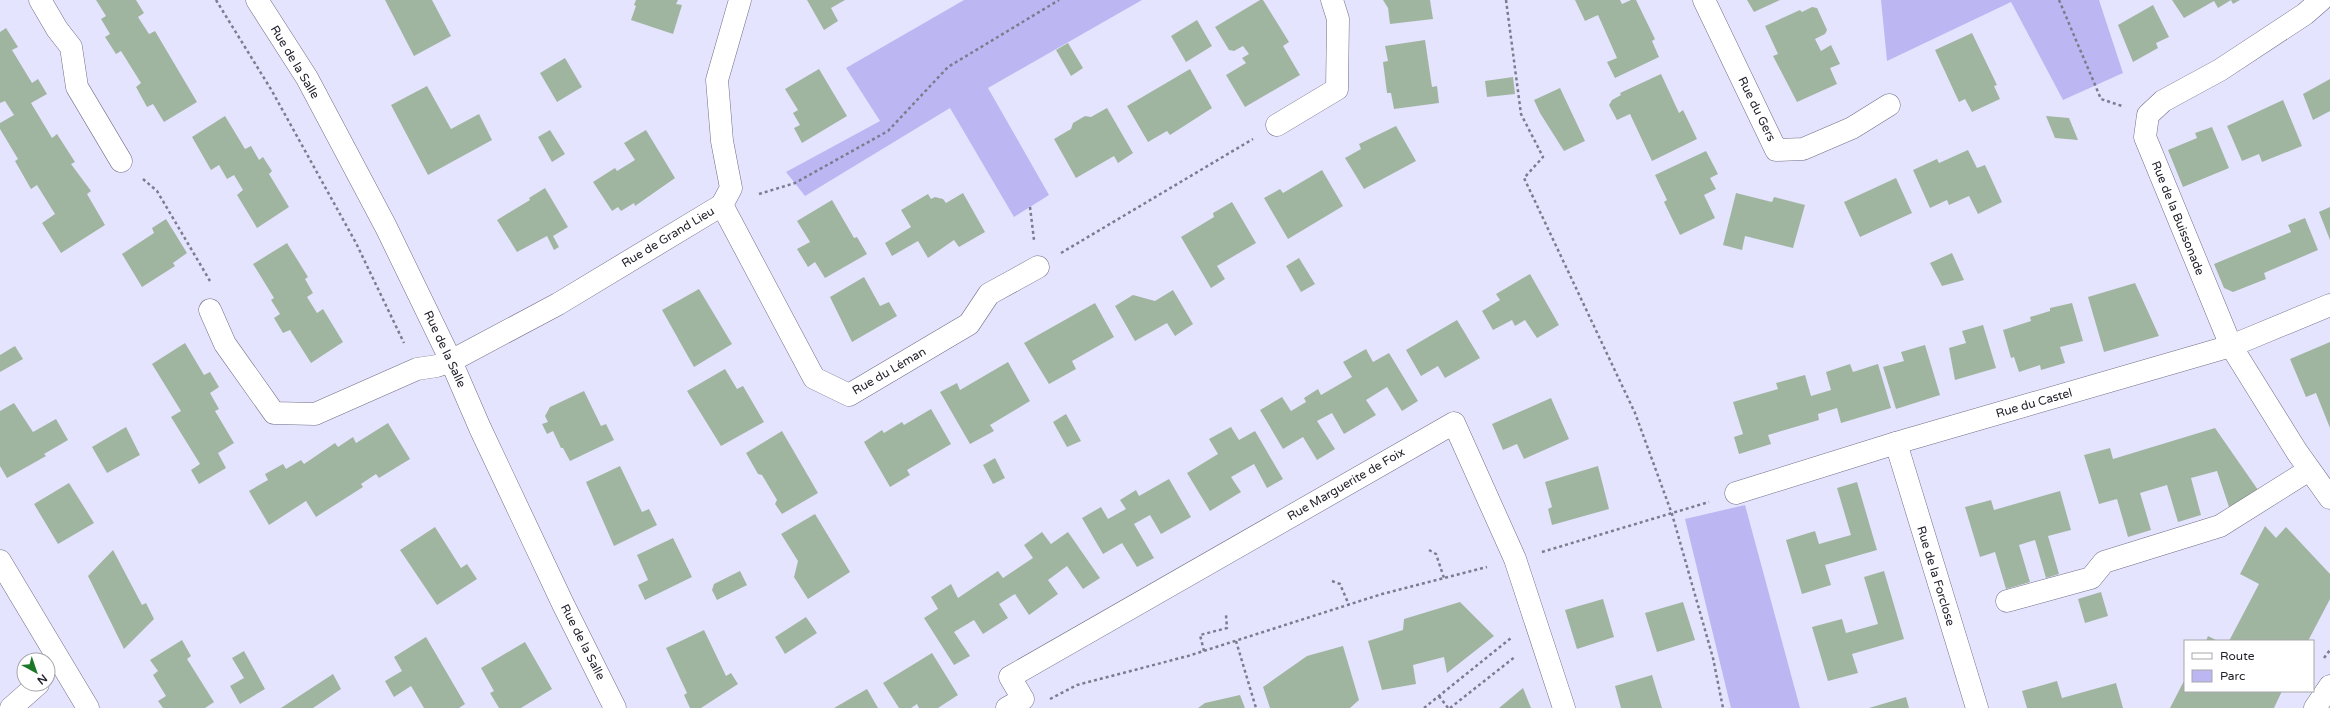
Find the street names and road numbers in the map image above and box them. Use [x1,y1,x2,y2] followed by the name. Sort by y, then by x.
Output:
[268,23,322,101] street label: Rue de la Salle
[1735,74,1779,144] street label: Rue du Gers
[2149,159,2207,277] street label: Rue de la Buissonade
[619,204,717,270] street label: Rue de Grand Lieu
[421,308,469,390] street label: Rue de la Salle
[850,344,928,398] street label: Rue du Léman
[1994,385,2074,421] street label: Rue du Castel
[1285,445,1407,523] street label: Rue Marguerite de Foix
[1914,524,1958,628] street label: Rue de la Forclose
[558,602,608,682] street label: Rue de la Salle

